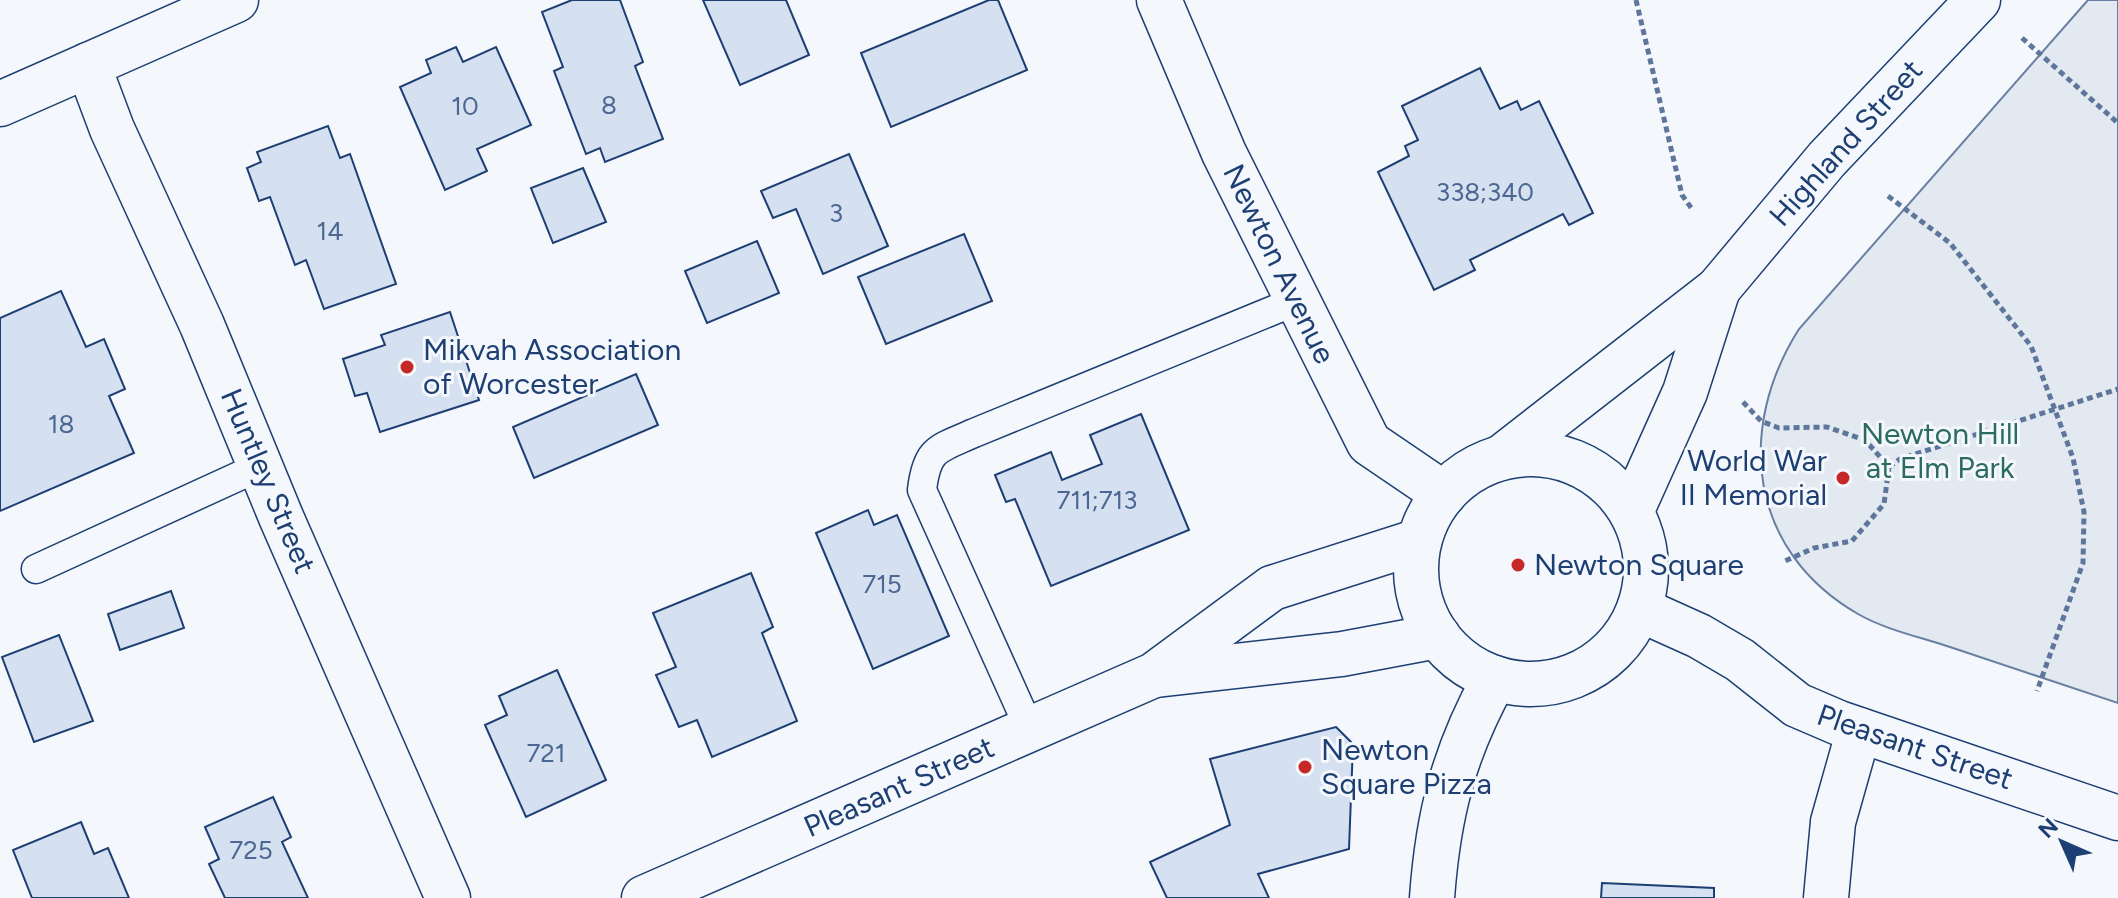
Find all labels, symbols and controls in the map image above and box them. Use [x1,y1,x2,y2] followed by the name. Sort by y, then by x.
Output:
[1761,52,1930,234] street label: Highland Street
[601,89,617,121] house number: 8
[451,90,479,122] house number: 10
[1215,158,1344,369] street label: Newton Avenue
[1436,176,1534,208] house number: 338;340
[829,197,843,229] house number: 3
[317,215,343,247] house number: 14
[423,331,681,402] place label: Mikvah Association of Worcester
[398,358,416,376] marker: Mikvah Association of Worcester
[213,383,324,579] street label: Huntley Street
[48,408,74,440] house number: 18
[1861,415,2019,486] park label: Newton Hill at Elm Park
[1680,442,1827,513] place label: World War II Memorial
[1834,469,1852,487] marker: World War II Memorial
[1056,484,1138,516] house number: 711;713
[1534,546,1744,583] place label: Newton Square
[1509,556,1527,574] marker: Newton Square
[862,568,902,600] house number: 715
[1812,696,2018,797] street label: Pleasant Street
[798,728,1000,845] street label: Pleasant Street
[1321,731,1492,802] place label: Newton Square Pizza
[526,737,566,769] house number: 721
[1296,758,1314,776] marker: Newton Square Pizza
[2022,802,2102,882] north arrow
[2033,813,2064,844] text: N
[229,834,273,866] house number: 725

